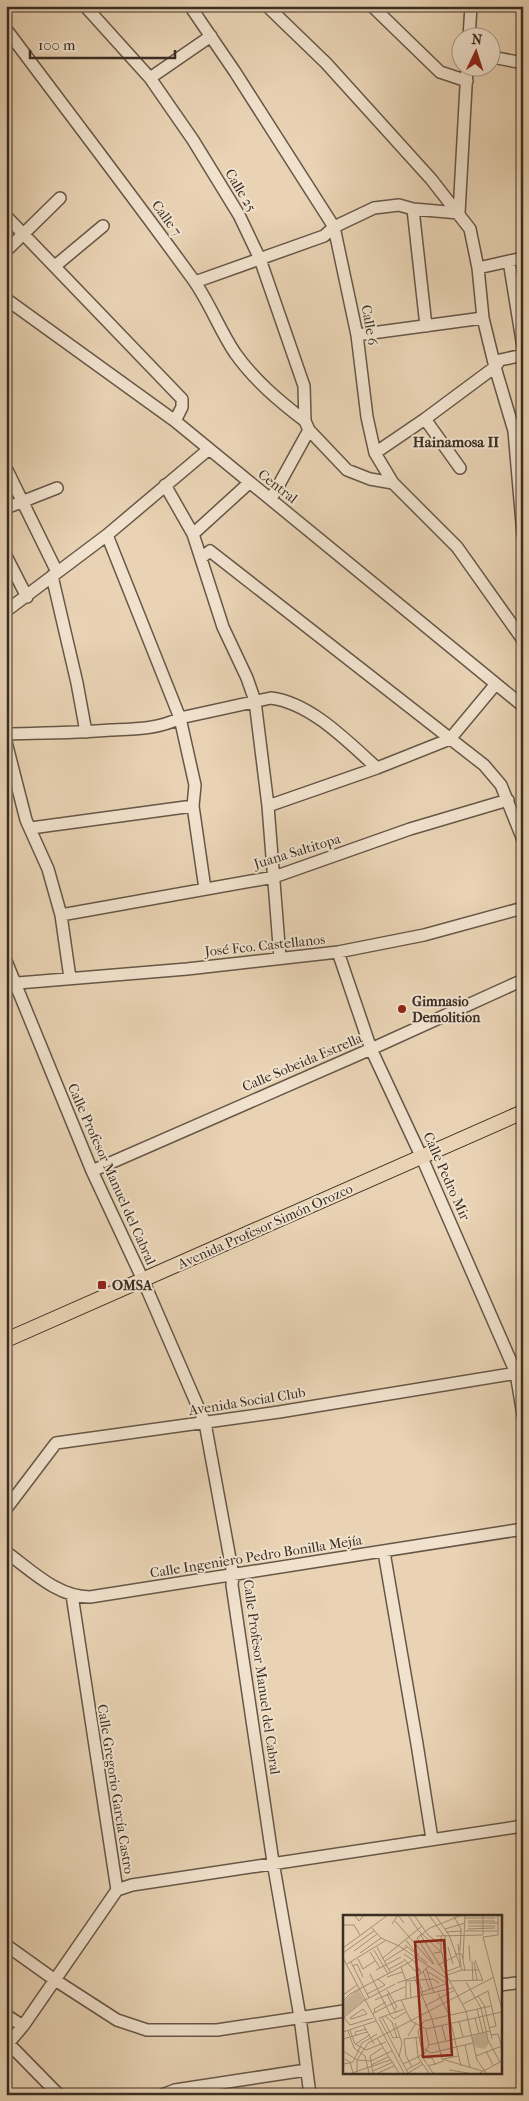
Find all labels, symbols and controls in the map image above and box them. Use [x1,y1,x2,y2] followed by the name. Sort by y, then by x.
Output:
[30,28,175,60] scale bar
[452,28,502,78] north arrow
[471,31,483,48] text: N
[38,36,76,54] text: 100 m
[221,166,260,215] street label: Calle 25
[148,197,185,240] street label: Calle 7
[358,303,382,347] street label: Calle 6
[413,433,499,451] district label: Hainamosa II
[254,466,301,507] street label: Central
[251,830,343,873] street label: Juana Saltitopa
[203,931,326,960] street label: José Fco. Castellanos
[412,993,481,1026] place label: Gimnasio Demolition
[396,1003,408,1015] marker: Gimnasio Demolition
[240,1029,365,1095] street label: Calle Sobeida Estrella
[64,1081,159,1268] street label: Calle Profesor Manuel del Cabral
[419,1129,474,1223] street label: Calle Pedro Mir
[174,1180,355,1273] street label: Avenida Profesor Simón Orozco
[112,1277,153,1294] place label: OMSA
[96,1279,108,1291] marker: OMSA
[186,1384,307,1419] street label: Avenida Social Club
[149,1531,364,1582] street label: Calle Ingeniero Pedro Bonilla Mejía
[239,1578,284,1776] street label: Calle Profesor Manuel del Cabral
[94,1703,137,1875] street label: Calle Gregorio García Castro
[343,1915,502,2074] inset map

